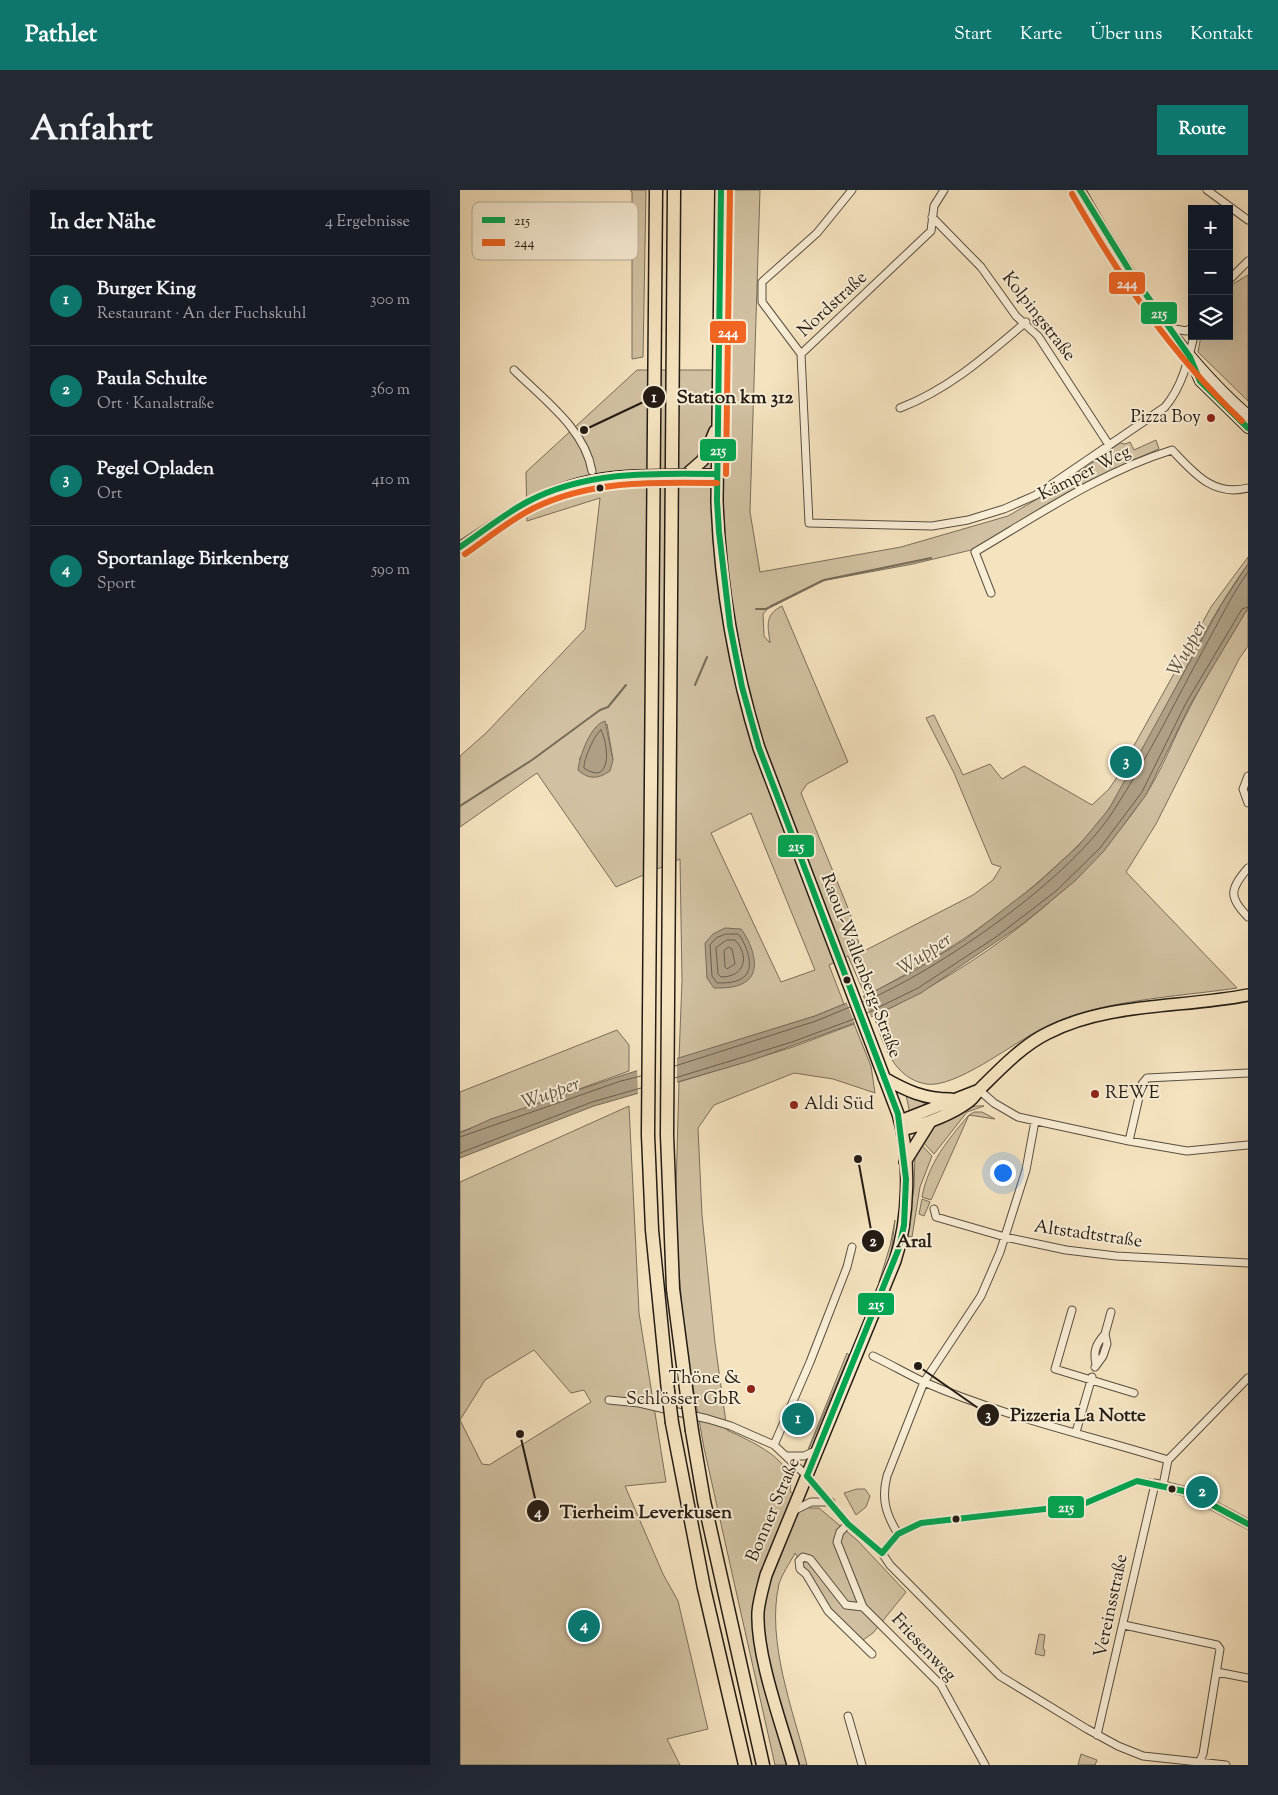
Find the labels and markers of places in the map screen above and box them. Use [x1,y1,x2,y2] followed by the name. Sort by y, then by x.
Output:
[642,380,804,414] callout: Station km 312
[1131,405,1201,431] place label: Pizza Boy
[1205,412,1217,424] marker: Pizza Boy
[595,483,605,493] unlabelled marker
[1110,743,1142,781] pin: 3
[842,975,852,985] unlabelled marker
[1105,1081,1160,1107] place label: REWE
[1089,1088,1101,1100] marker: REWE
[804,1092,874,1118] place label: Aldi Süd
[788,1099,800,1111] marker: Aldi Süd
[860,1224,942,1258] callout: Aral
[626,1366,741,1413] place label: Thöne & Schlösser GbR
[745,1383,757,1395] marker: Thöne & Schlösser GbR
[976,1398,1156,1432] callout: Pizzeria La Notte
[782,1400,814,1438] pin: 1
[1186,1473,1218,1511] pin: 2
[1167,1484,1177,1494] unlabelled marker
[525,1494,743,1528] callout: Tierheim Leverkusen
[951,1514,961,1524] unlabelled marker
[568,1607,600,1645] pin: 4

